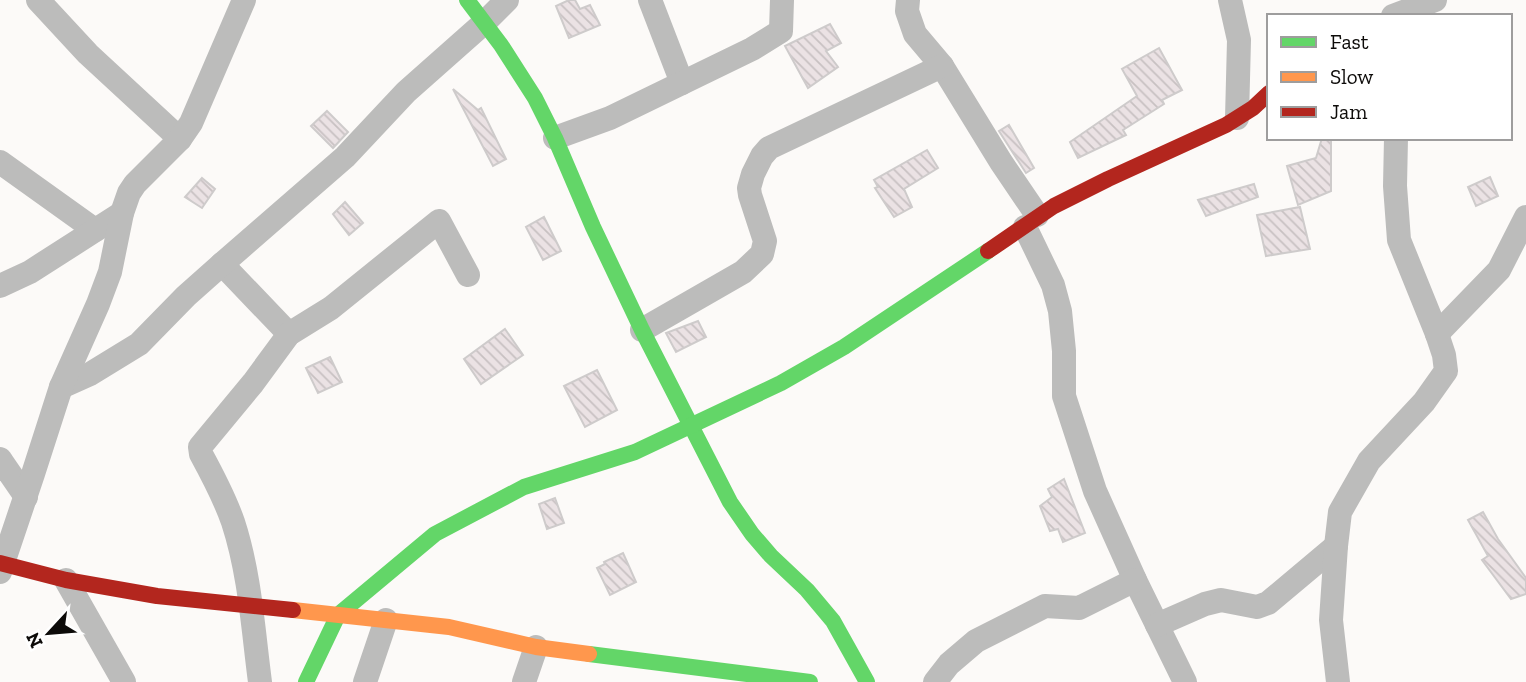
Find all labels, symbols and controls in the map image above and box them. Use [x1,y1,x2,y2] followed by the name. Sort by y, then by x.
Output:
[1267,14,1512,140] legend
[1330,29,1369,54] text: Fast
[1330,64,1373,89] text: Slow
[1330,99,1367,124] text: Jam
[14,598,84,668] north arrow
[21,629,48,652] text: N

